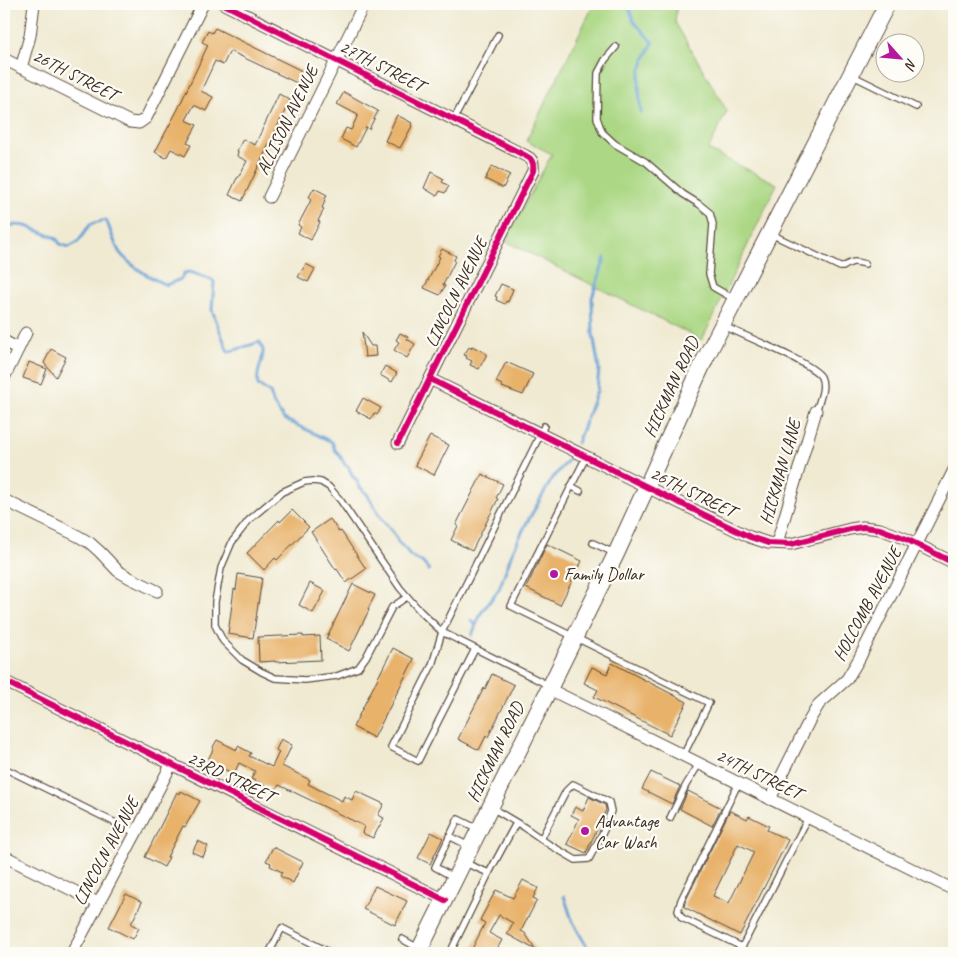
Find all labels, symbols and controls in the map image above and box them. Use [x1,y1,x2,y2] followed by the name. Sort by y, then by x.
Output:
[876,32,926,82] north arrow
[336,35,432,99] street label: 27TH STREET
[29,44,125,108] street label: 26TH STREET
[901,56,921,73] text: N
[251,60,324,178] street label: ALLISON AVENUE
[420,232,493,350] street label: LINCOLN AVENUE
[638,332,704,441] street label: HICKMAN ROAD
[755,415,806,527] street label: HICKMAN LANE
[647,462,744,524] street label: 26TH STREET
[828,542,907,665] street label: HOLCOMB AVENUE
[564,563,645,585] place label: Family Dollar
[548,568,560,580] marker: Family Dollar
[461,697,529,805] street label: HICKMAN ROAD
[713,744,810,806] street label: 24TH STREET
[184,747,282,810] street label: 23RD STREET
[68,791,145,909] street label: LINCOLN AVENUE
[595,810,660,853] place label: Advantage Car Wash
[579,825,591,837] marker: Advantage Car Wash

